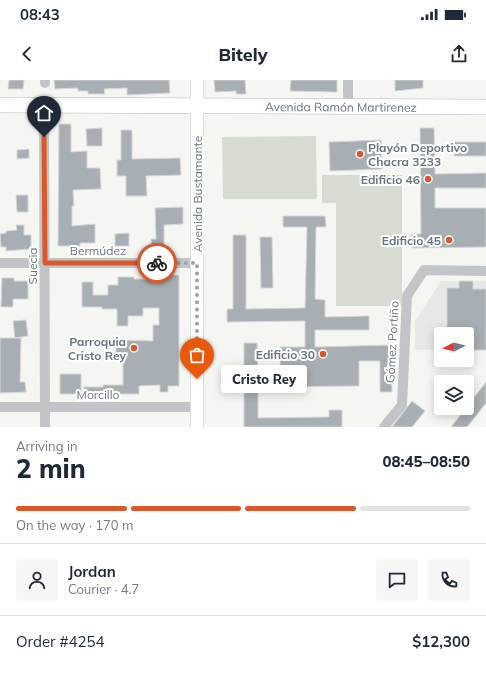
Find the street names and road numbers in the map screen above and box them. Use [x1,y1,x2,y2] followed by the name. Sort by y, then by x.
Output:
[265,99,417,114] street label: Avenida Ramón Martirenez
[190,136,205,252] street label: Avenida Bustamante
[70,243,126,258] street label: Bermúdez
[25,248,40,284] street label: Suecia
[382,301,402,383] street label: Gómez Portiño
[77,387,120,402] street label: Morcillo

